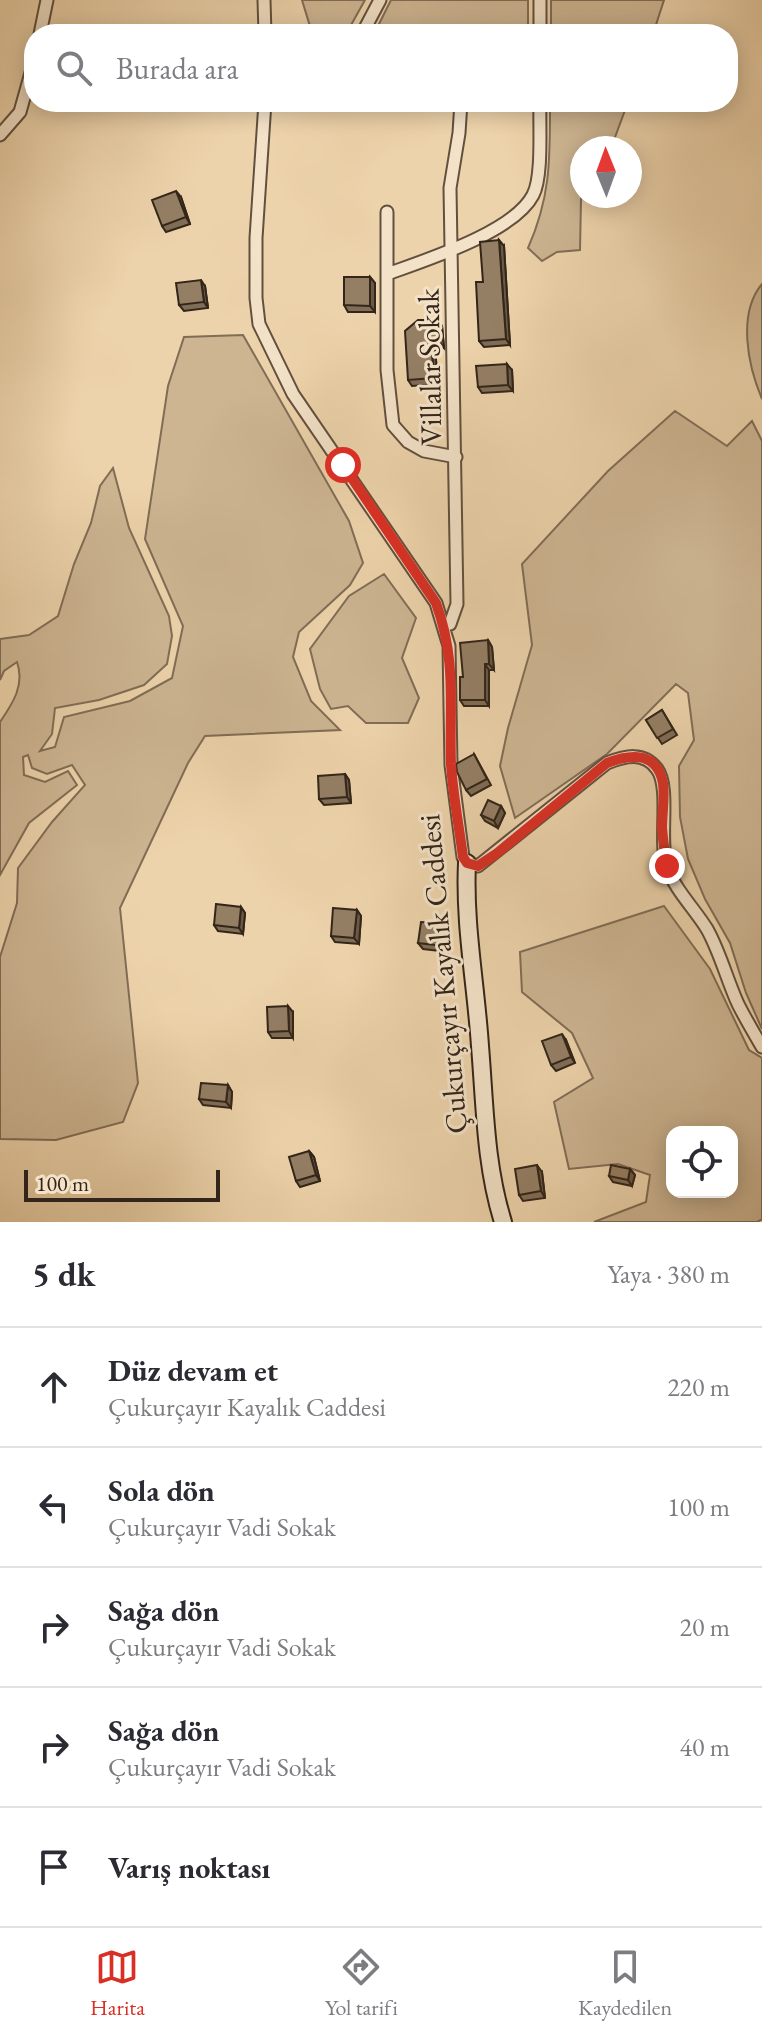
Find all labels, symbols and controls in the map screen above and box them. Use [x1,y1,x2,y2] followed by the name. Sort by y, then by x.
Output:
[24,24,738,112] search box
[52,46,96,90] icon: search
[116,49,239,88] text: Burada ara
[570,136,642,208] north arrow
[409,287,450,446] street label: Villalar Sokak
[325,447,361,483] route start
[409,813,476,1135] street label: Çukurçayır Kayalık Caddesi
[649,848,685,884] route end
[666,1126,738,1198] map controls
[666,1126,738,1198] button: locate
[24,1166,220,1202] scale bar
[36,1169,89,1198] text: 100 m
[32,1252,95,1296] text: 5 dk
[608,1257,730,1291] text: Yaya · 380 m
[108,1351,278,1390] text: Düz devam et
[32,1365,76,1409] icon: ahead
[667,1370,730,1404] text: 220 m
[108,1390,386,1424] text: Çukurçayır Kayalık Caddesi
[108,1471,215,1510] text: Sola dön
[32,1485,76,1529] icon: left
[667,1490,730,1524] text: 100 m
[108,1510,336,1544] text: Çukurçayır Vadi Sokak
[108,1591,219,1630] text: Sağa dön
[32,1605,76,1649] icon: right
[680,1610,730,1644] text: 20 m
[108,1630,336,1664] text: Çukurçayır Vadi Sokak
[108,1711,219,1750] text: Sağa dön
[32,1725,76,1769] icon: right
[680,1730,730,1764] text: 40 m
[108,1750,336,1784] text: Çukurçayır Vadi Sokak
[32,1845,76,1889] icon: arrive
[108,1848,270,1887] text: Varış noktası
[90,1945,145,2022] tab: Harita
[325,1945,398,2022] tab: Yol tarifi
[578,1945,672,2022] tab: Kaydedilen

